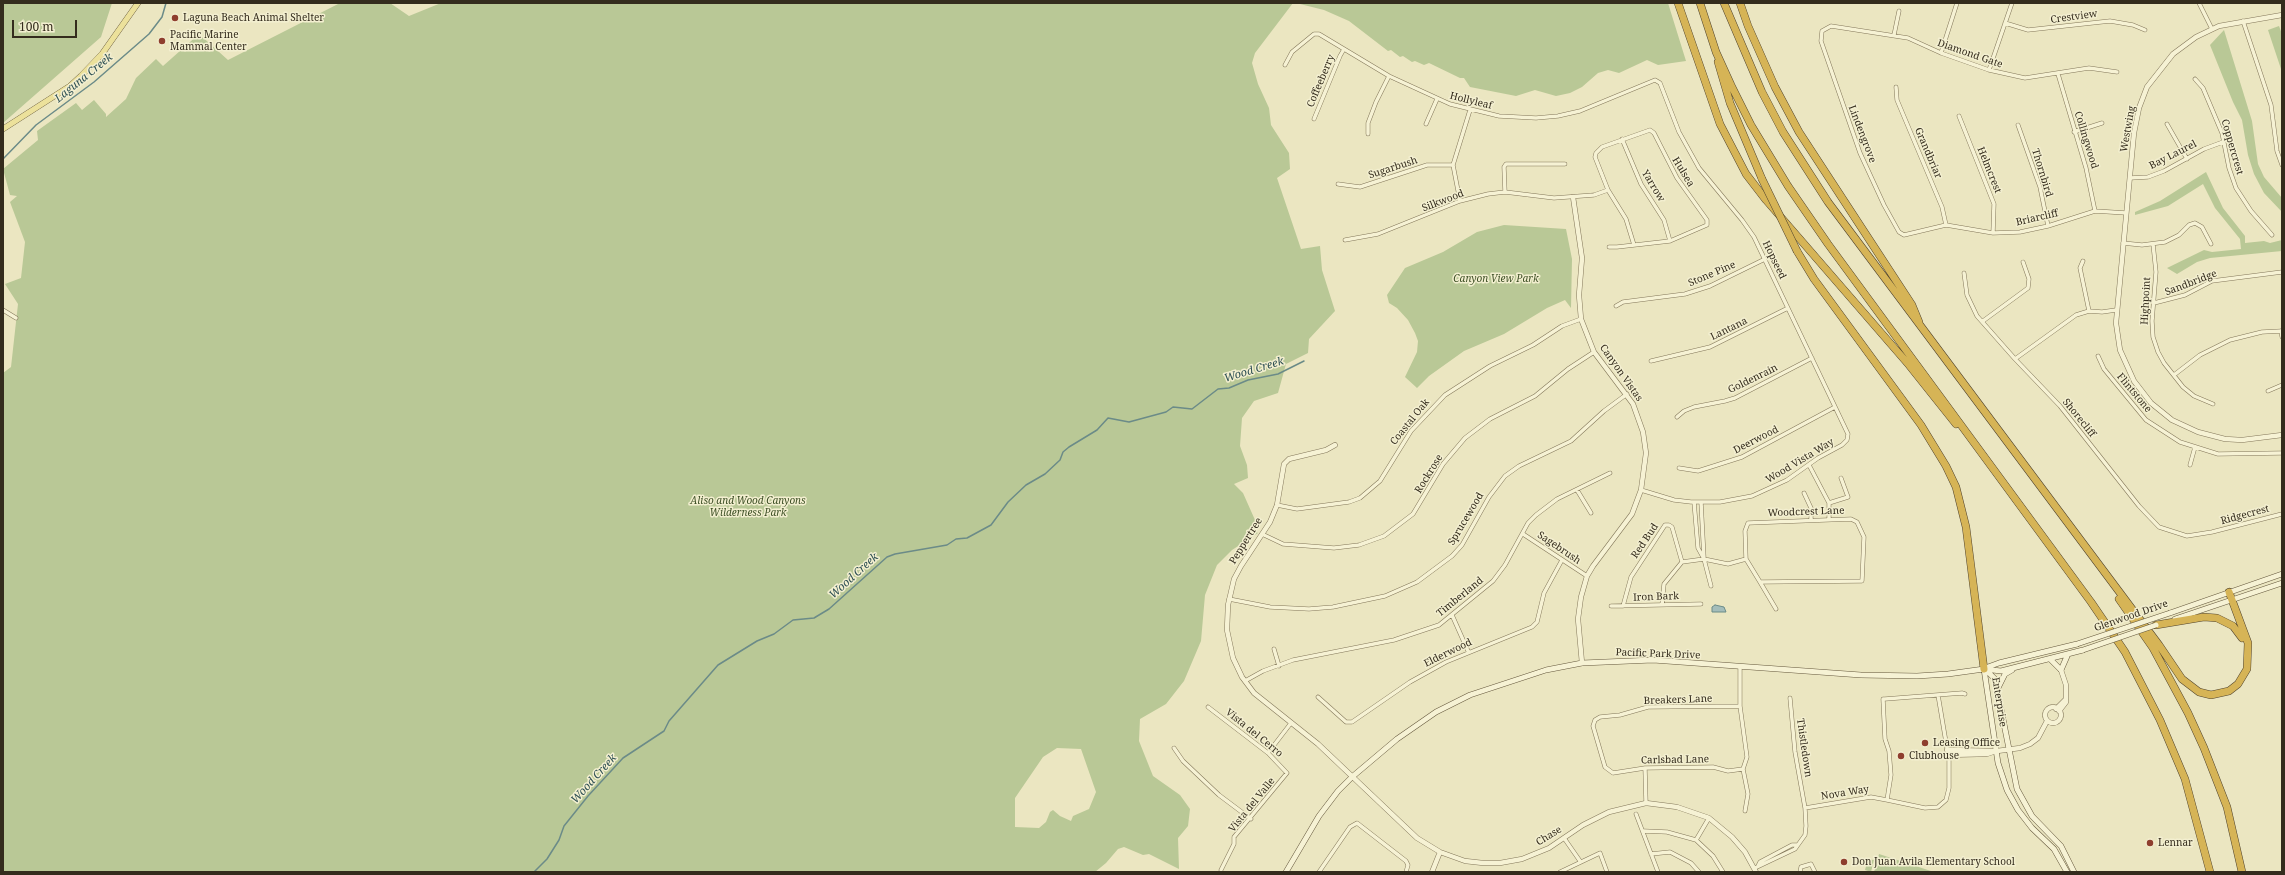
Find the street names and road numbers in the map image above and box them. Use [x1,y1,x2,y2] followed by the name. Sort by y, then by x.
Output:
[2050,8,2098,26] street label: Crestview
[1936,37,2004,71] street label: Diamond Gate
[1304,53,1338,109] street label: Coffeeberry
[1449,90,1493,112] street label: Hollyleaf
[1846,103,1878,165] street label: Lindengrove
[2118,105,2138,153] street label: Westwing
[2072,110,2100,170] street label: Collingwood
[2218,118,2246,176] street label: Coppercrest
[1912,126,1944,180] street label: Grandbriar
[2147,138,2199,172] street label: Bay Laurel
[1974,145,2004,195] street label: Helmcrest
[2029,148,2055,198] street label: Thornbird
[1367,154,1419,182] street label: Sugarbush
[1669,155,1697,189] street label: Hulsea
[1639,168,1667,204] street label: Yarrow
[1420,188,1466,214] street label: Silkwood
[2015,207,2059,229] street label: Briarcliff
[1760,239,1788,281] street label: Hopseed
[1687,259,1737,289] street label: Stone Pine
[2163,268,2219,298] street label: Sandbridge
[2139,277,2153,325] street label: Highpoint
[1709,315,1749,343] street label: Lantana
[1597,342,1645,404] street label: Canyon Vistas
[1726,362,1780,396] street label: Goldenrain
[2114,371,2154,415] street label: Flintstone
[2060,396,2098,440] street label: Shorecliff
[1388,397,1432,447] street label: Coastal Oak
[1731,424,1781,456] street label: Deerwood
[1764,436,1836,486] street label: Wood Vista Way
[1412,452,1446,496] street label: Rockrose
[1446,491,1486,547] street label: Sprucewood
[2219,503,2271,527] street label: Ridgecrest
[1767,505,1845,519] street label: Woodcrest Lane
[1227,515,1265,567] street label: Peppertree
[1629,521,1661,561] street label: Red Bud
[1535,529,1583,567] street label: Sagebrush
[1434,575,1486,619] street label: Timberland
[1633,590,1679,604] street label: Iron Bark
[2093,598,2169,634] street label: Glenwood Drive
[1422,636,1474,670] street label: Elderwood
[1615,647,1701,661] street label: Pacific Park Drive
[1989,676,2009,728] street label: Enterprise
[1643,693,1713,707] street label: Breakers Lane
[1223,706,1285,760] street label: Vista del Cerro
[1794,718,1814,778] street label: Thistledown
[1641,753,1709,767] street label: Carlsbad Lane
[1226,775,1278,835] street label: Vista del Valle
[1820,783,1870,803] street label: Nova Way
[1534,824,1564,848] street label: Chase

